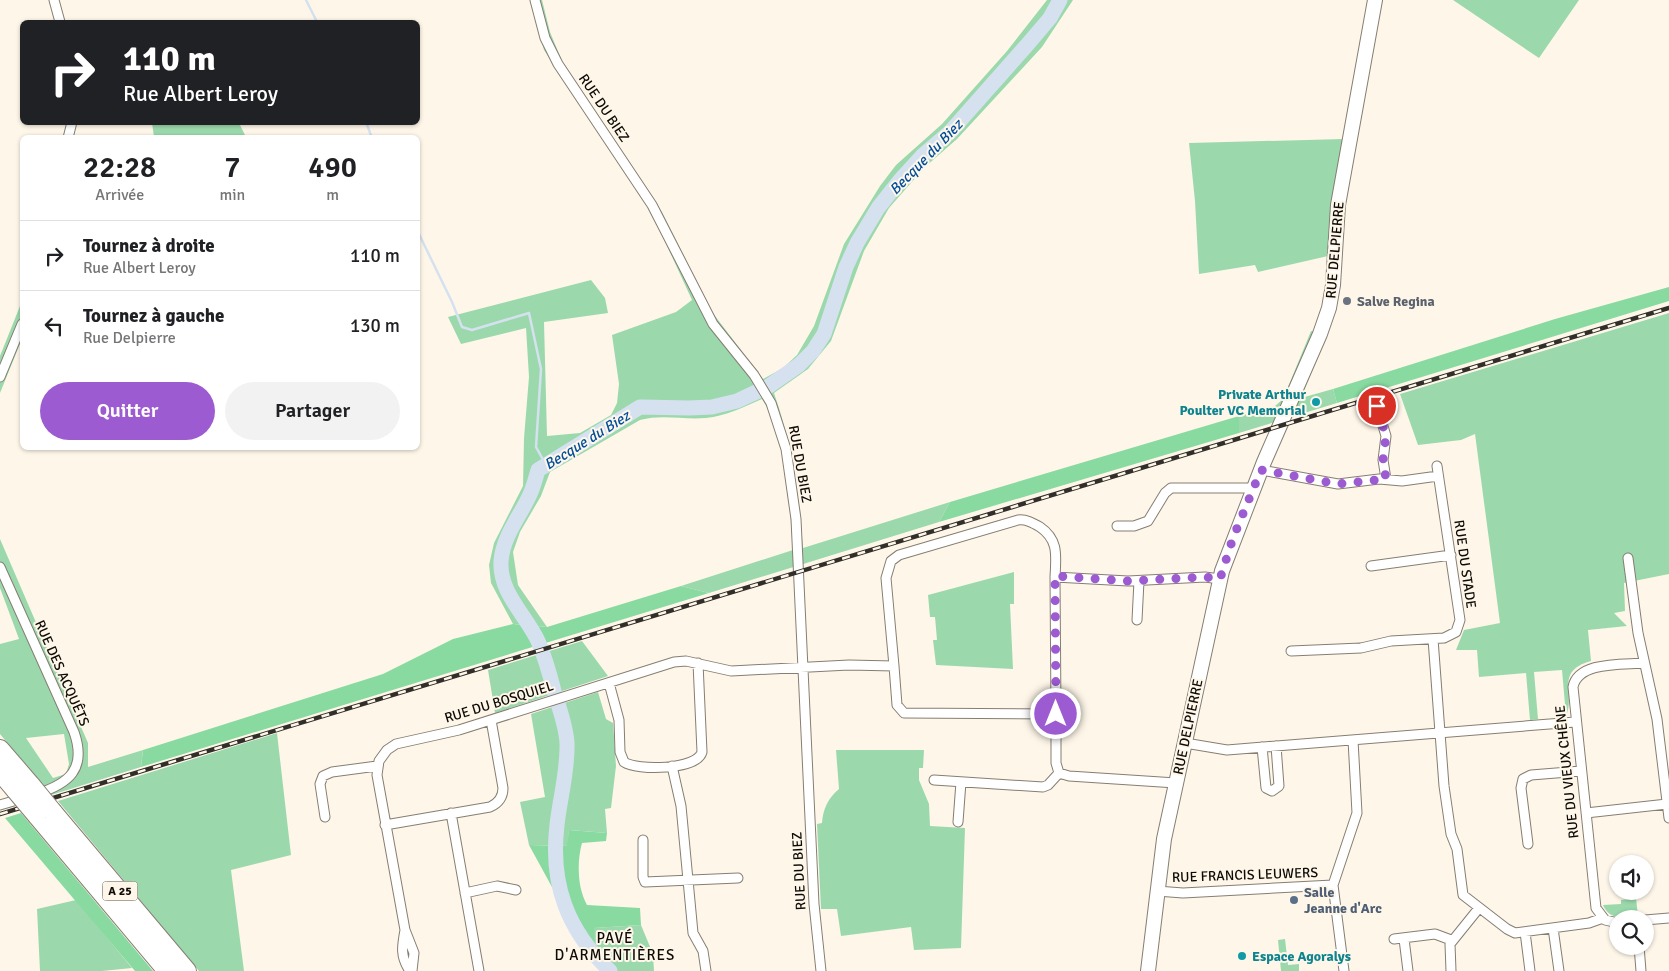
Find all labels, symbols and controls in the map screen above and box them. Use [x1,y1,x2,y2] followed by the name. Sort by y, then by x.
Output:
[123,37,216,80] text: 110 m
[40,40,105,105] icon: right
[575,71,633,145] street label: RUE DU BIEZ
[123,80,278,107] text: Rue Albert Leroy
[886,115,967,198] water label: Becque du Biez
[83,149,156,186] text: 22:28
[224,149,240,186] text: 7
[308,149,357,186] text: 490
[95,185,144,205] text: Arrivée
[219,185,245,205] text: min
[326,185,339,205] text: m
[1322,201,1348,299] street label: RUE DELPIERRE
[83,234,215,258] text: Tournez à droite
[40,242,68,270] icon: right
[350,244,400,268] text: 110 m
[83,258,196,278] text: Rue Albert Leroy
[1357,293,1435,310] place label: Salve Regina
[1341,295,1353,307] marker: Salve Regina
[83,304,224,328] text: Tournez à gauche
[40,312,68,340] icon: left
[350,314,400,338] text: 130 m
[83,328,176,348] text: Rue Delpierre
[40,382,215,440] button: Quitter
[225,382,400,440] button: Partager
[1356,385,1398,427] pin
[1179,386,1307,419] place label: Private Arthur Poulter VC Memorial
[1363,392,1391,420] icon: arrive
[1310,396,1322,408] marker: Private Arthur Poulter VC Memorial
[541,406,634,473] water label: Becque du Biez
[785,424,815,504] street label: RUE DU BIEZ
[1450,519,1480,609] street label: RUE DU STADE
[31,617,93,729] street label: RUE DES ACQUÊTS
[442,677,556,727] street label: RUE DU BOSQUIEL
[1170,678,1206,776] street label: RUE DELPIERRE
[1029,687,1081,739] position arrow
[1552,704,1582,839] street label: RUE DU VIEUX CHÊNE
[788,831,810,911] street label: RUE DU BIEZ
[1609,855,1654,955] map controls
[1609,855,1654,900] button: sound
[1172,864,1319,886] street label: RUE FRANCIS LEUWERS
[102,881,138,900] road number: A 25
[1304,884,1382,917] place label: Salle Jeanne d'Arc
[1288,894,1300,906] marker: Salle Jeanne d'Arc
[1609,910,1654,955] button: search
[555,928,675,964] district label: PAVÉ D'ARMENTIÈRES
[1252,948,1351,965] place label: Espace Agoralys
[1236,950,1248,962] marker: Espace Agoralys

